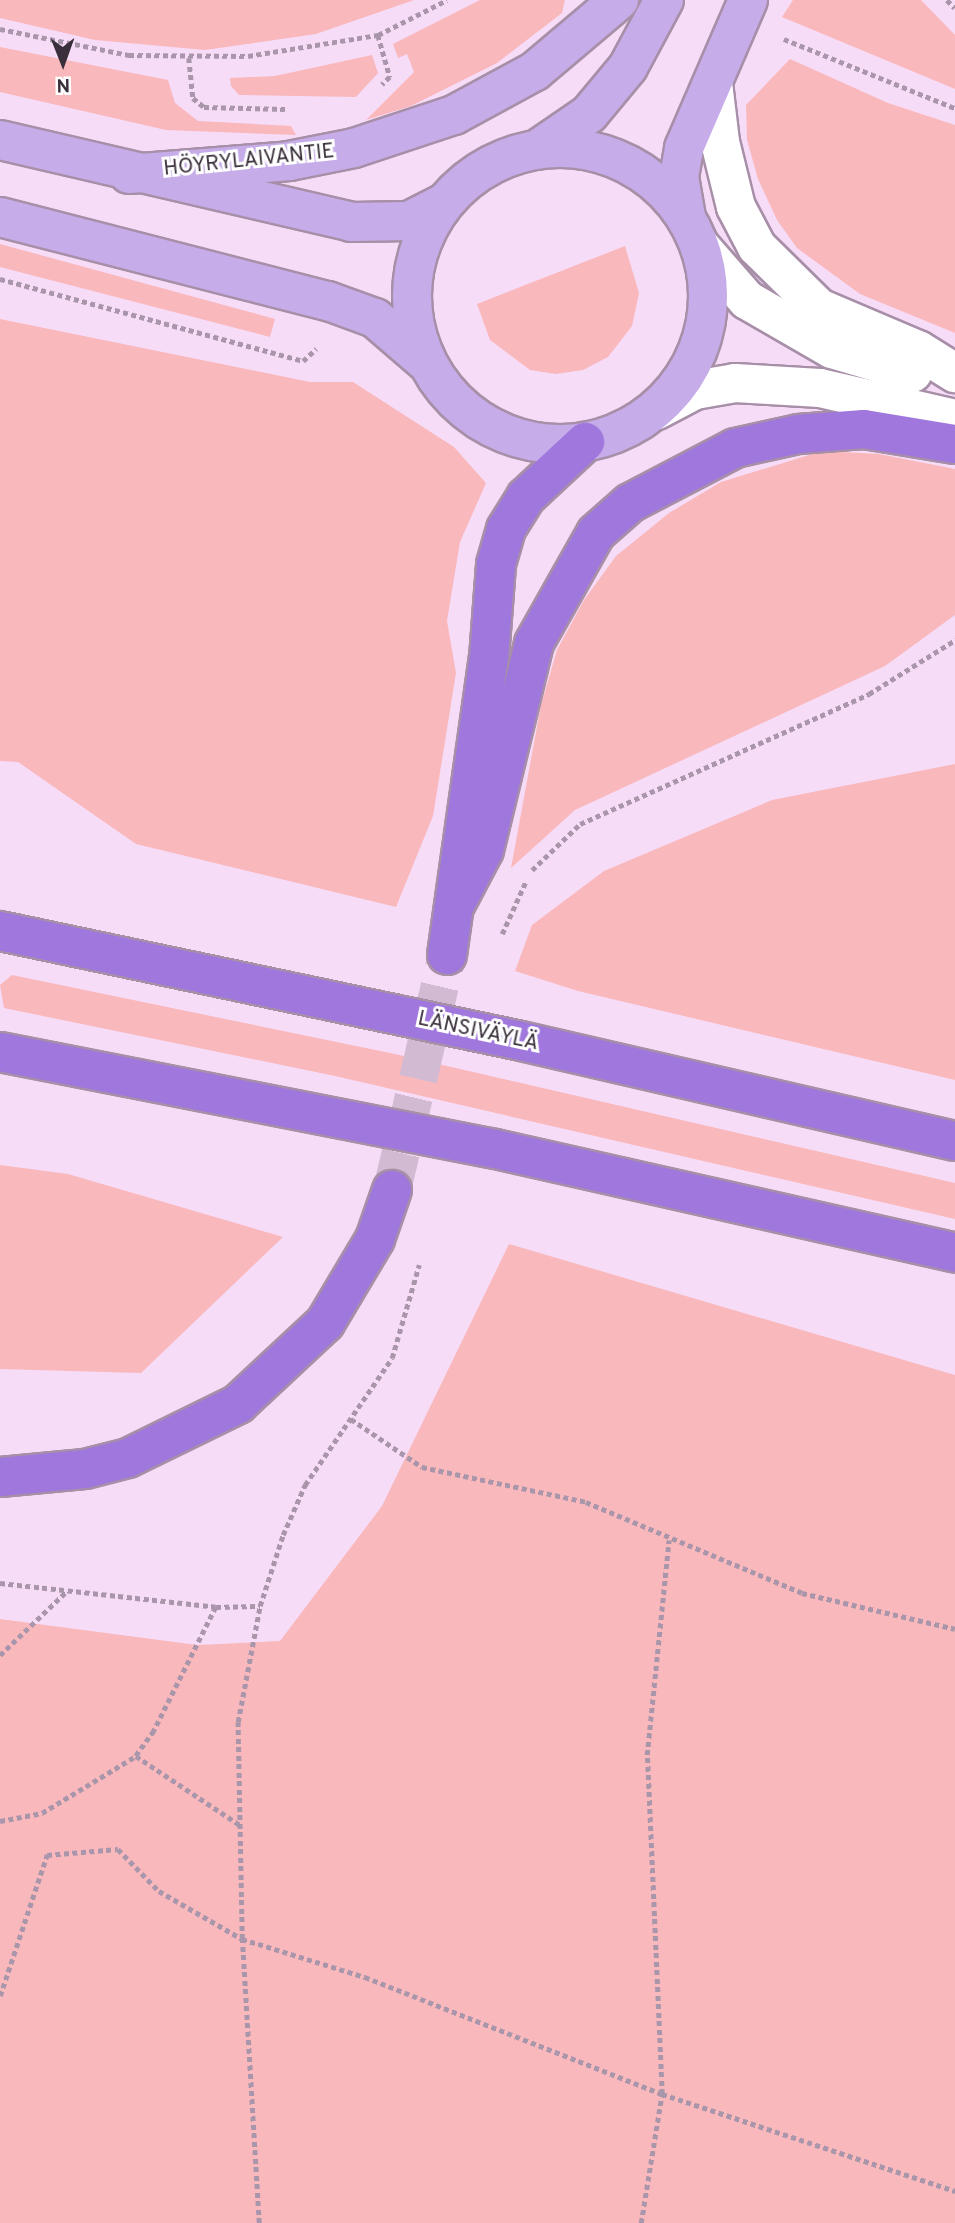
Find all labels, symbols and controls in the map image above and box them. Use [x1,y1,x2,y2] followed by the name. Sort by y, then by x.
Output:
[28,28,98,98] north arrow
[56,72,70,96] text: N
[162,140,336,182] street label: HÖYRYLAIVANTIE
[415,1007,541,1057] street label: LÄNSIVÄYLÄ

